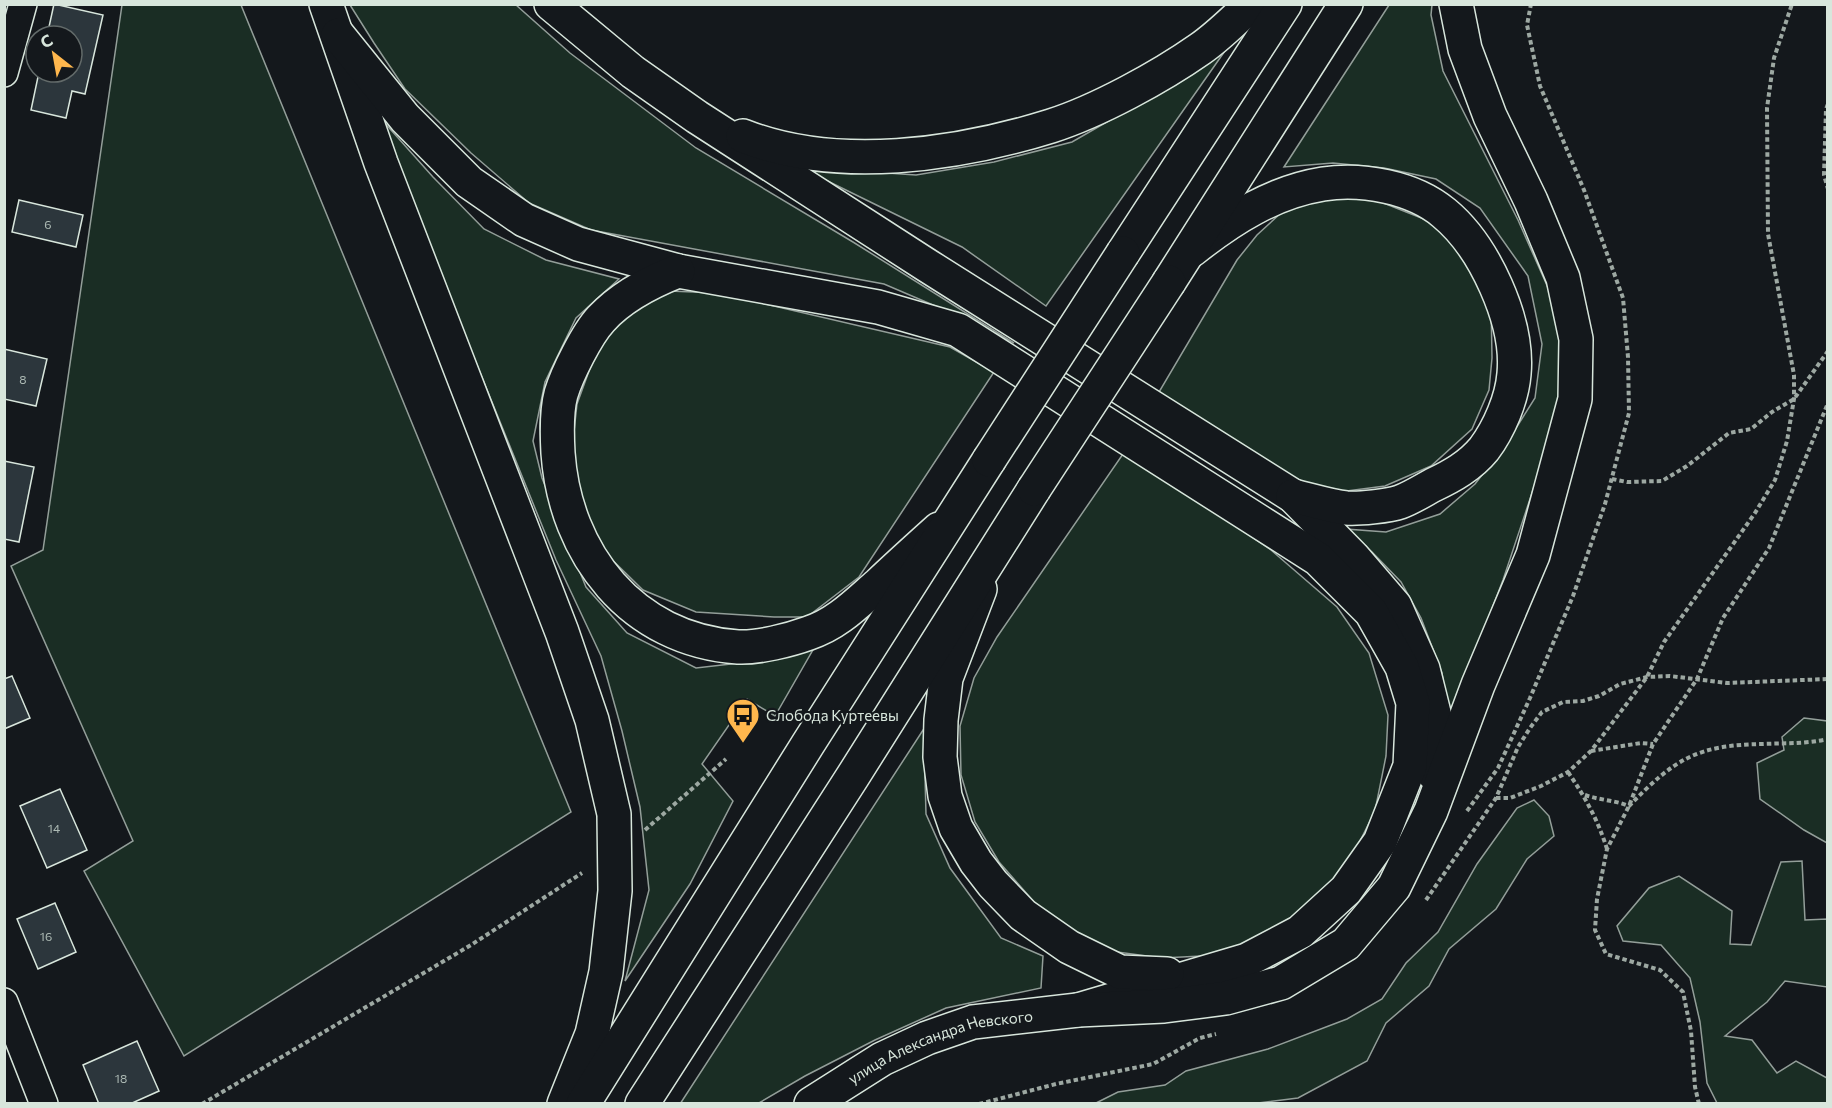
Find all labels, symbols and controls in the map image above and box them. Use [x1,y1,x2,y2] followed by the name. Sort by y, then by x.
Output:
[24,24,84,84] north arrow
[36,30,56,52] text: С
[44,217,52,231] house number: 6
[19,372,27,386] house number: 8
[725,697,761,744] bus stop icon: Слобода Куртеевы
[766,706,899,724] place label: Слобода Куртеевы
[48,821,60,835] house number: 14
[40,929,52,943] house number: 16
[845,1006,1034,1087] street label: улица Александра Невского
[115,1071,127,1085] house number: 18

